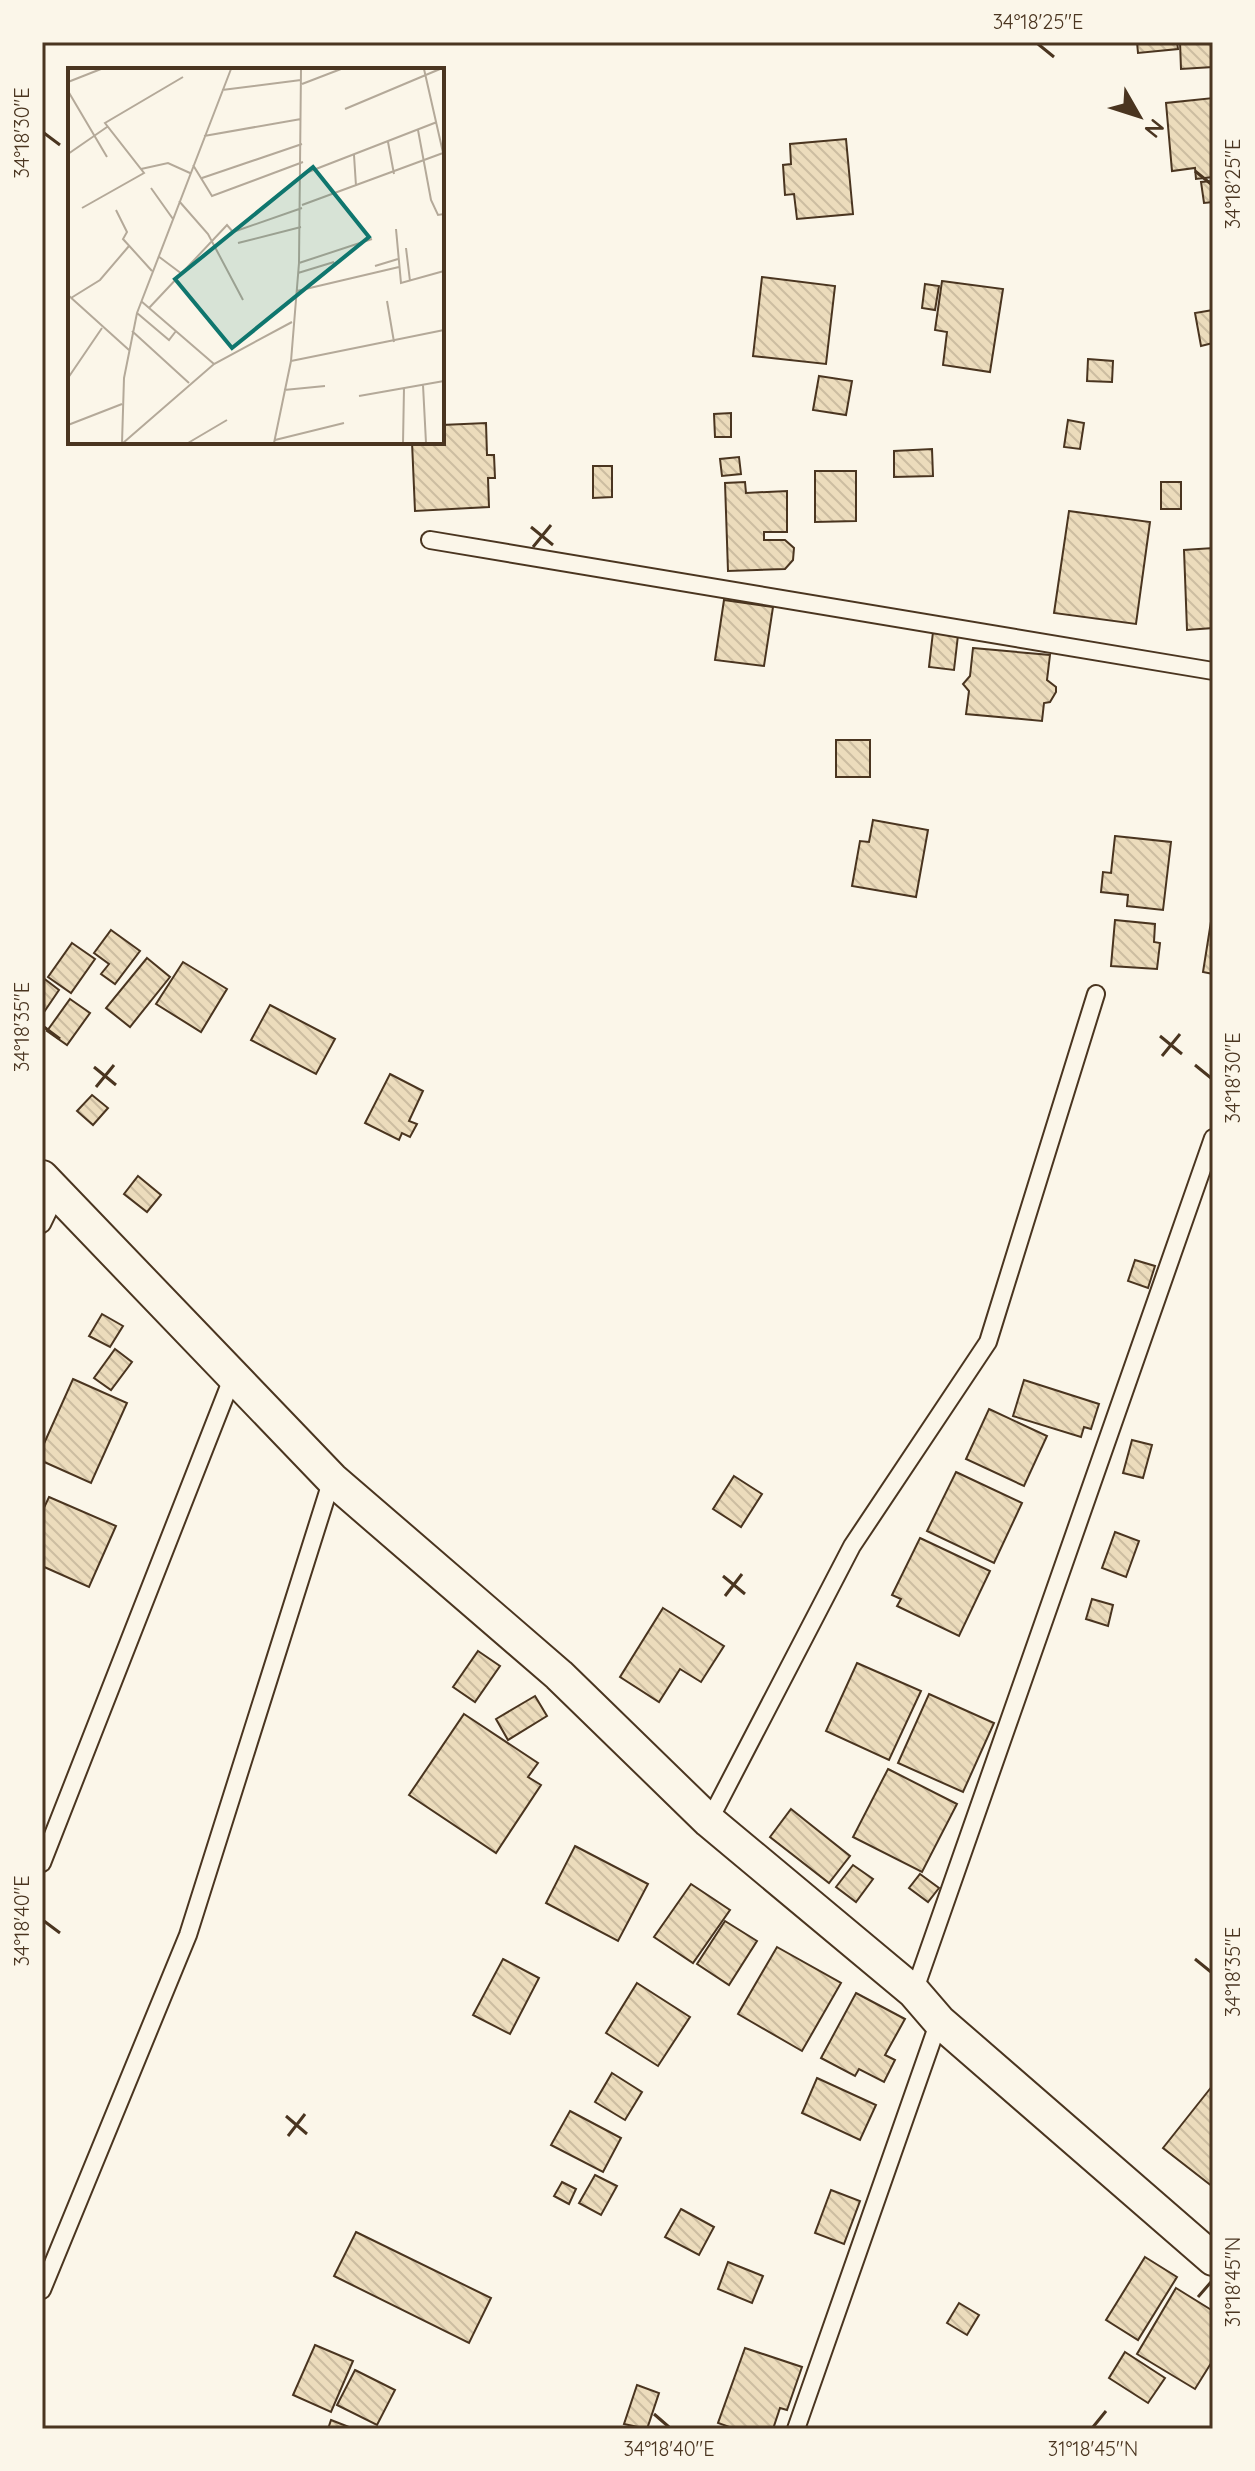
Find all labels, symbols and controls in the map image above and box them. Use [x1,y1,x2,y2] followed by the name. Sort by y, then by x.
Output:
[993,9,1083,34] text: 34°18'25"E
[68,68,444,444] inset map
[1099,76,1179,156] north arrow
[9,87,34,179] text: 34°18'30"E
[1139,113,1171,144] text: N
[1220,139,1245,229] text: 34°18'25"E
[9,982,34,1072] text: 34°18'35"E
[1220,1032,1245,1124] text: 34°18'30"E
[9,1875,34,1967] text: 34°18'40"E
[1220,1927,1245,2017] text: 34°18'35"E
[1220,2237,1245,2327] text: 31°18'45"N
[623,2436,715,2461] text: 34°18'40"E
[1048,2436,1138,2461] text: 31°18'45"N

